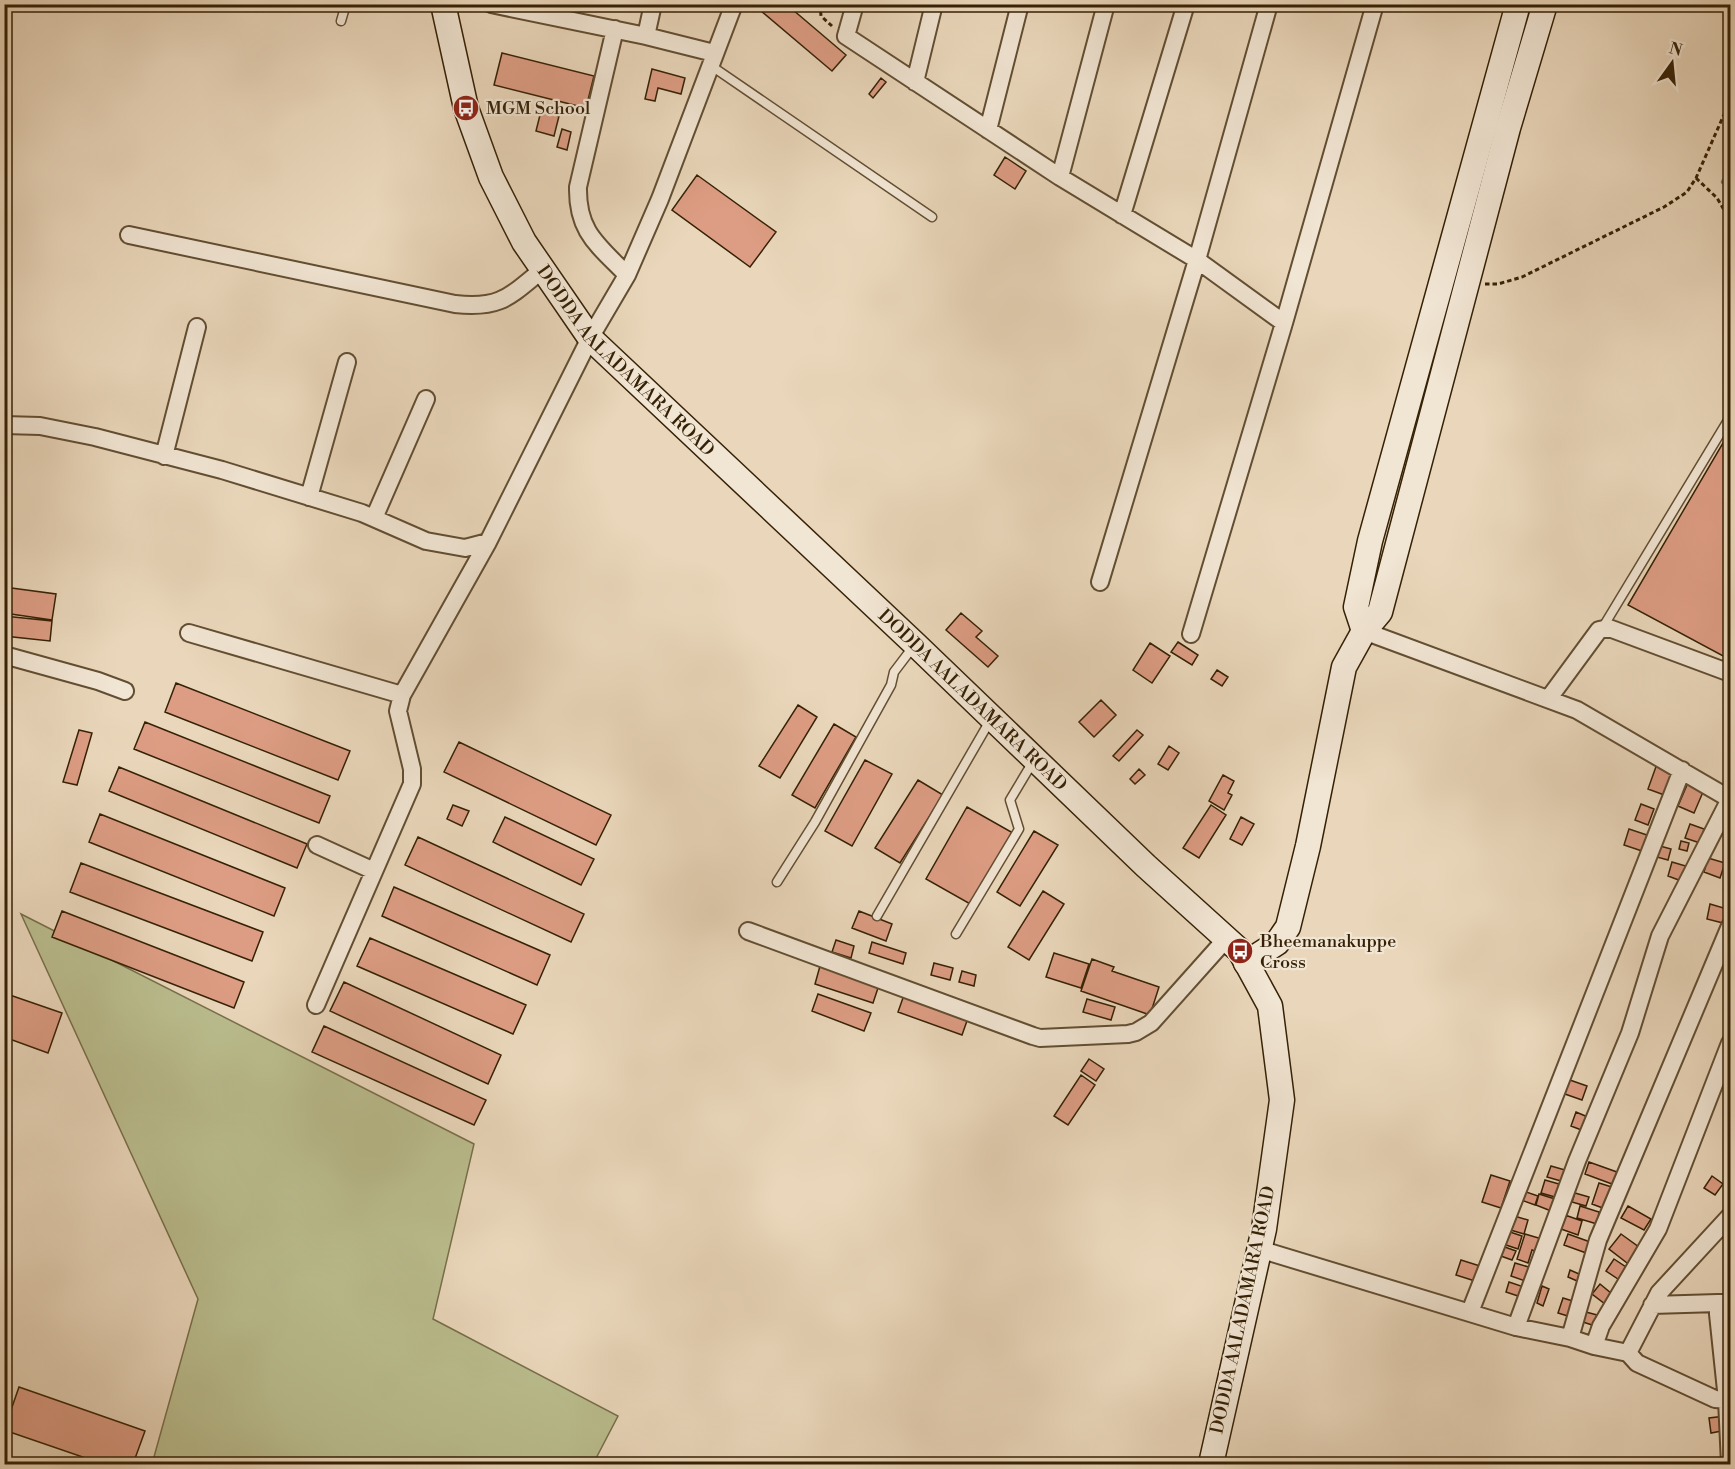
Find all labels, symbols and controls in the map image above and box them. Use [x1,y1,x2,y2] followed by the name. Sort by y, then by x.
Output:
[1642,33,1702,93] north arrow
[1667,38,1685,61] text: N
[451,93,481,123] bus stop icon: MGM School
[486,97,591,120] place label: MGM School
[532,261,720,461] street label: DODDA AALADAMARA ROAD
[873,604,1072,796] street label: DODDA AALADAMARA ROAD
[1259,930,1396,974] place label: Bheemanakuppe Cross
[1225,936,1255,966] bus stop icon: Bheemanakuppe Cross
[1205,1184,1281,1436] street label: DODDA AALADAMARA ROAD

